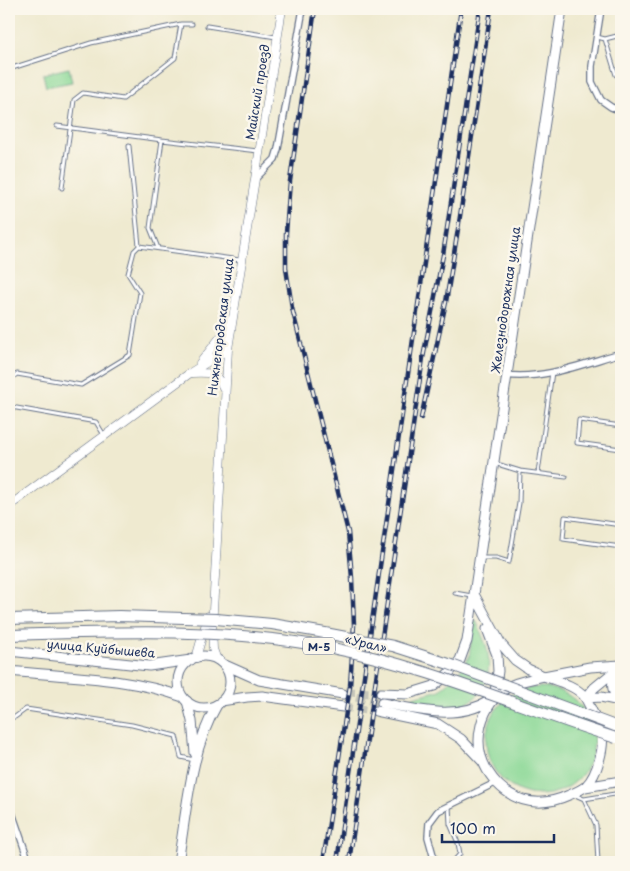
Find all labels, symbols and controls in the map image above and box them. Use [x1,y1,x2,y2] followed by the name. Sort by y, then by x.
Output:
[241,43,273,141] street label: Майский проезд
[486,225,524,375] street label: Железнодорожная улица
[203,257,237,397] street label: Нижнегородская улица
[343,629,389,657] street label: «Урал»
[46,634,156,662] street label: улица Куйбышева
[303,637,335,654] road number: М-5
[442,811,555,843] scale bar
[450,816,496,839] text: 100 m

